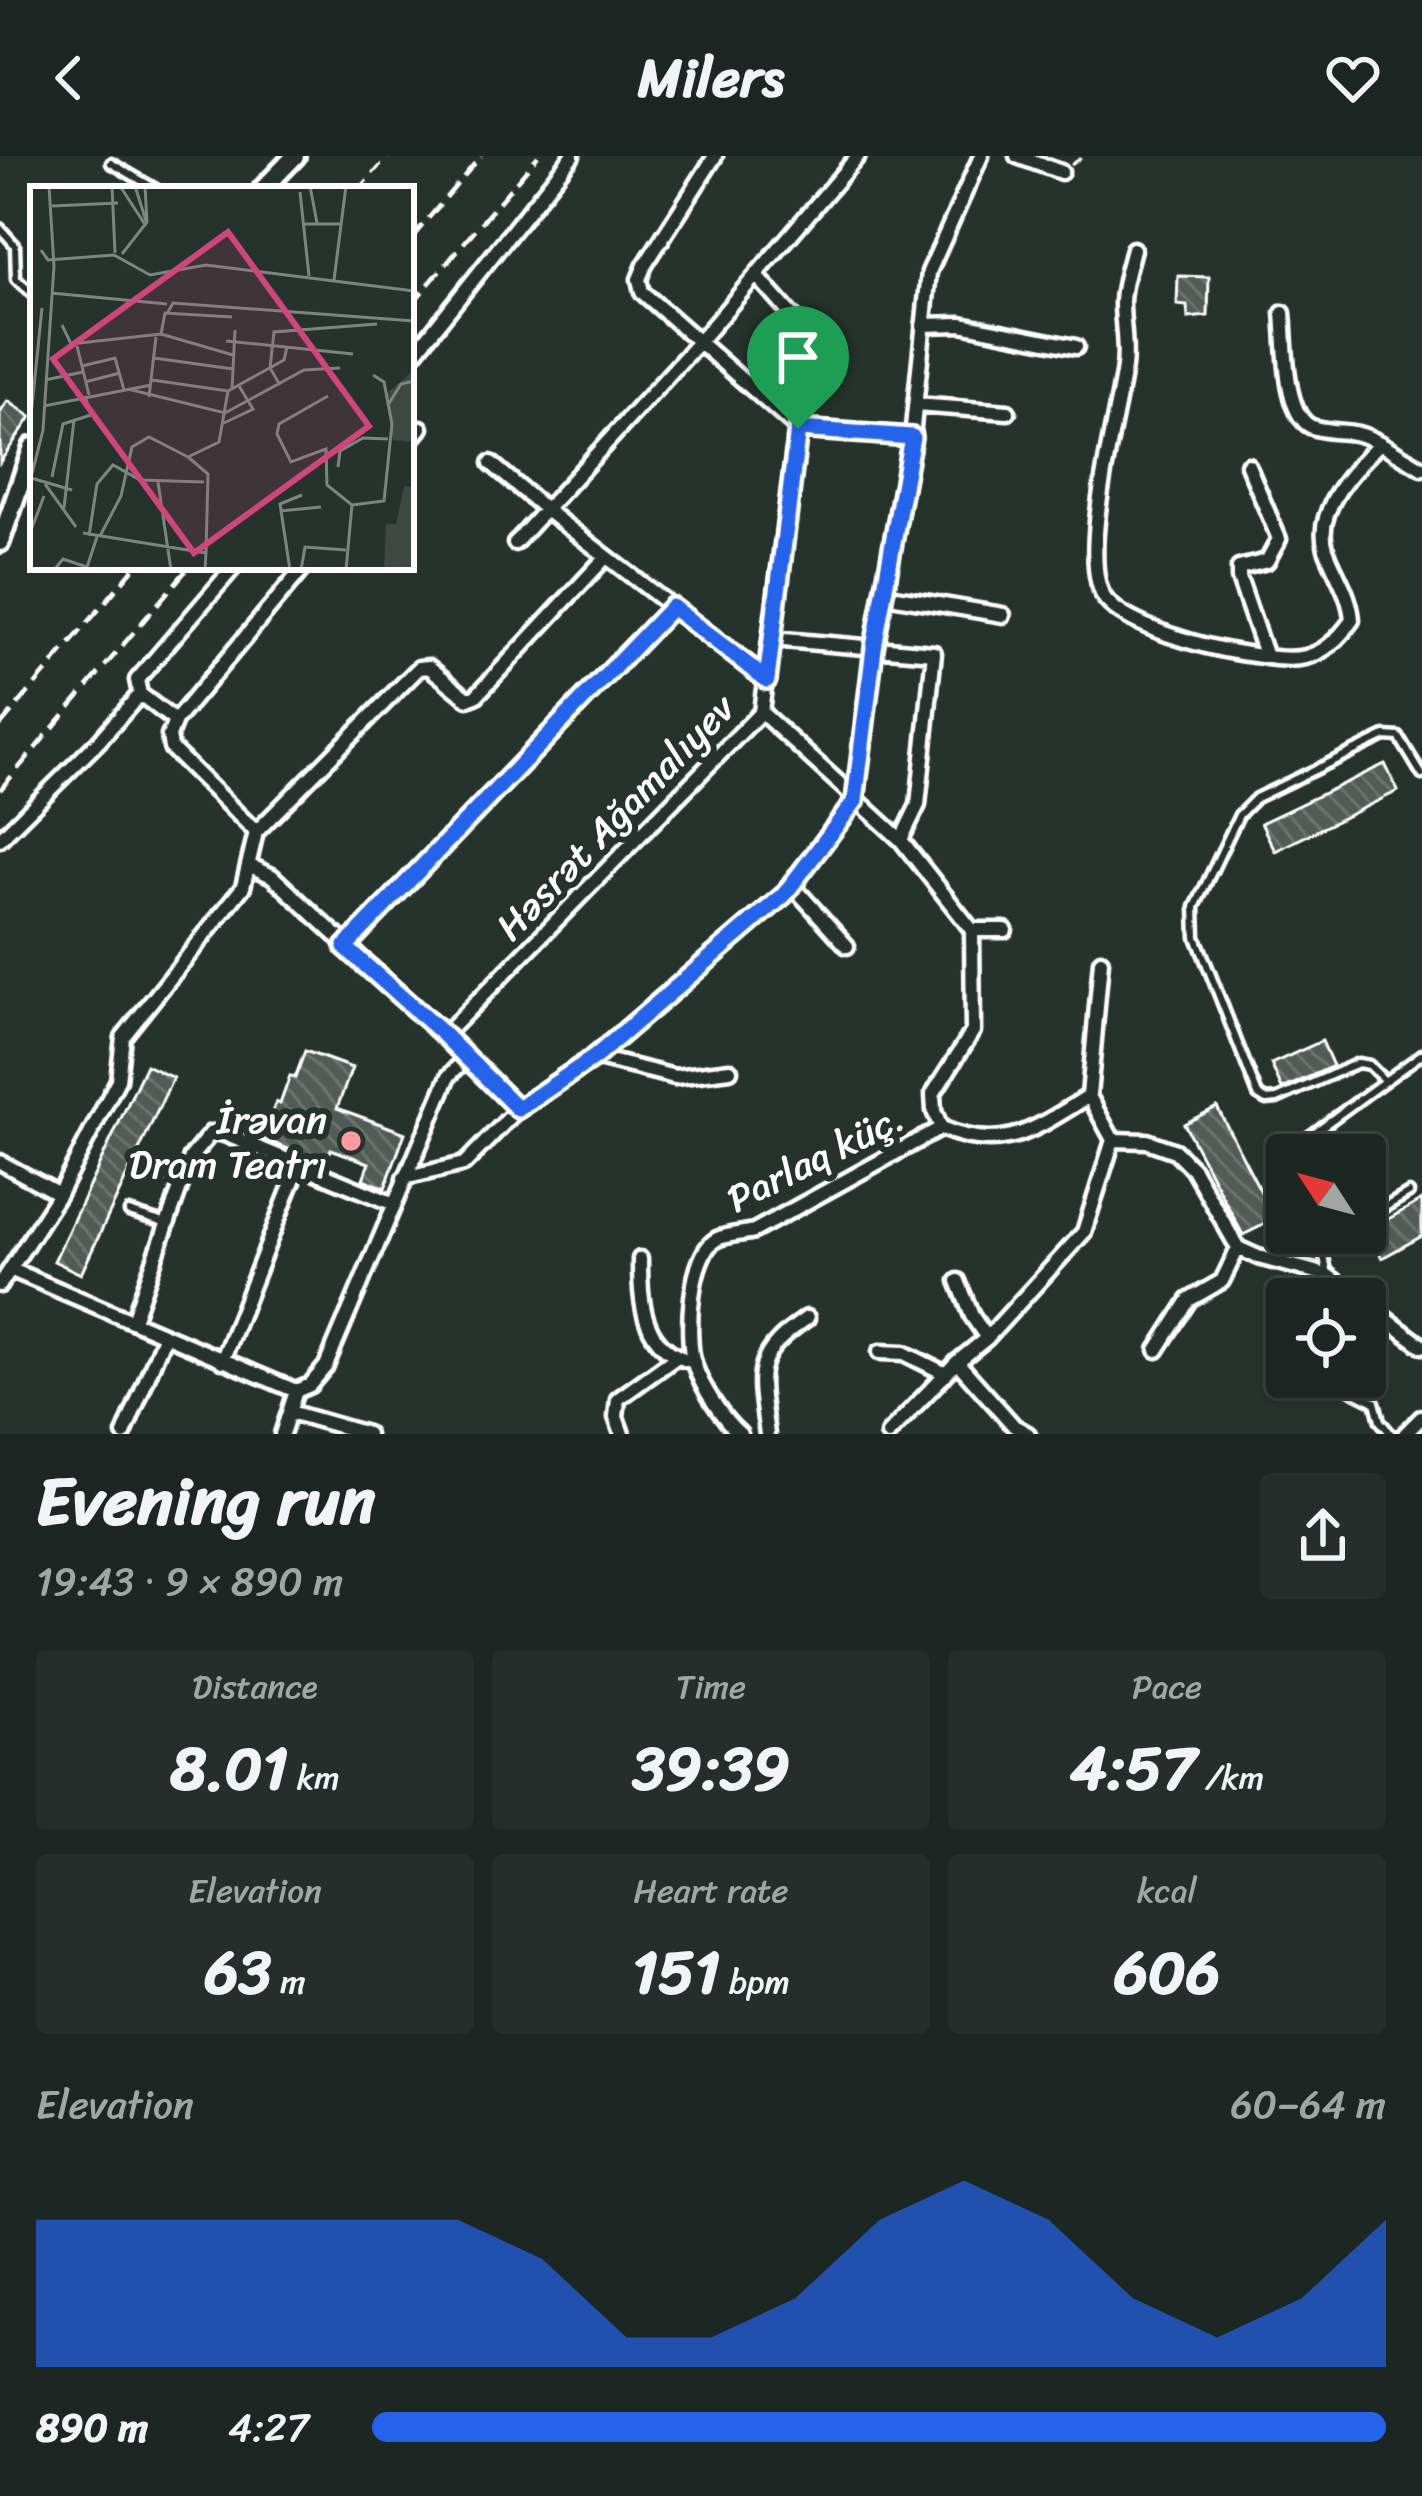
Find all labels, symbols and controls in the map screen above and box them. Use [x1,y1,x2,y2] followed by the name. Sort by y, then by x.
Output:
[638,30,784,126] text: Milers
[36,45,102,111] icon: back
[1320,45,1386,111] icon: heart
[30,186,414,570] inset map
[747,306,849,429] pin
[765,324,831,390] icon: arrive
[478,675,753,957] street label: Həsrət Ağamalıyev
[714,1084,916,1232] street label: Parlaq küç.
[129,1085,327,1199] place label: İrəvan Dram Teatrı
[338,1128,364,1154] marker: İrəvan Dram Teatrı
[1266,1134,1386,1254] north arrow
[1266,1134,1386,1398] map controls
[1266,1278,1386,1398] button: locate
[36,1443,376,1560] text: Evening run
[1260,1473,1386,1599] button: share
[36,1547,343,1616] text: 19:43 · 9 × 890 m
[192,1658,318,1716] text: Distance
[676,1658,746,1716] text: Time
[1132,1658,1202,1716] text: Pace
[170,1716,288,1822] text: 8.01
[632,1716,790,1822] text: 39:39
[1070,1716,1196,1822] text: 4:57
[288,1749,340,1807] text: km
[1196,1749,1264,1807] text: /km
[188,1862,322,1920] text: Elevation
[634,1862,788,1920] text: Heart rate
[1137,1862,1197,1920] text: kcal
[205,1920,272,2026] text: 63
[632,1920,720,2026] text: 151
[1114,1920,1220,2026] text: 606
[272,1953,305,2011] text: m
[720,1953,790,2011] text: bpm
[36,2070,194,2139] text: Elevation
[1230,2070,1386,2139] text: 60–64 m
[36,2393,148,2462] text: 890 m
[228,2393,309,2462] text: 4:27

